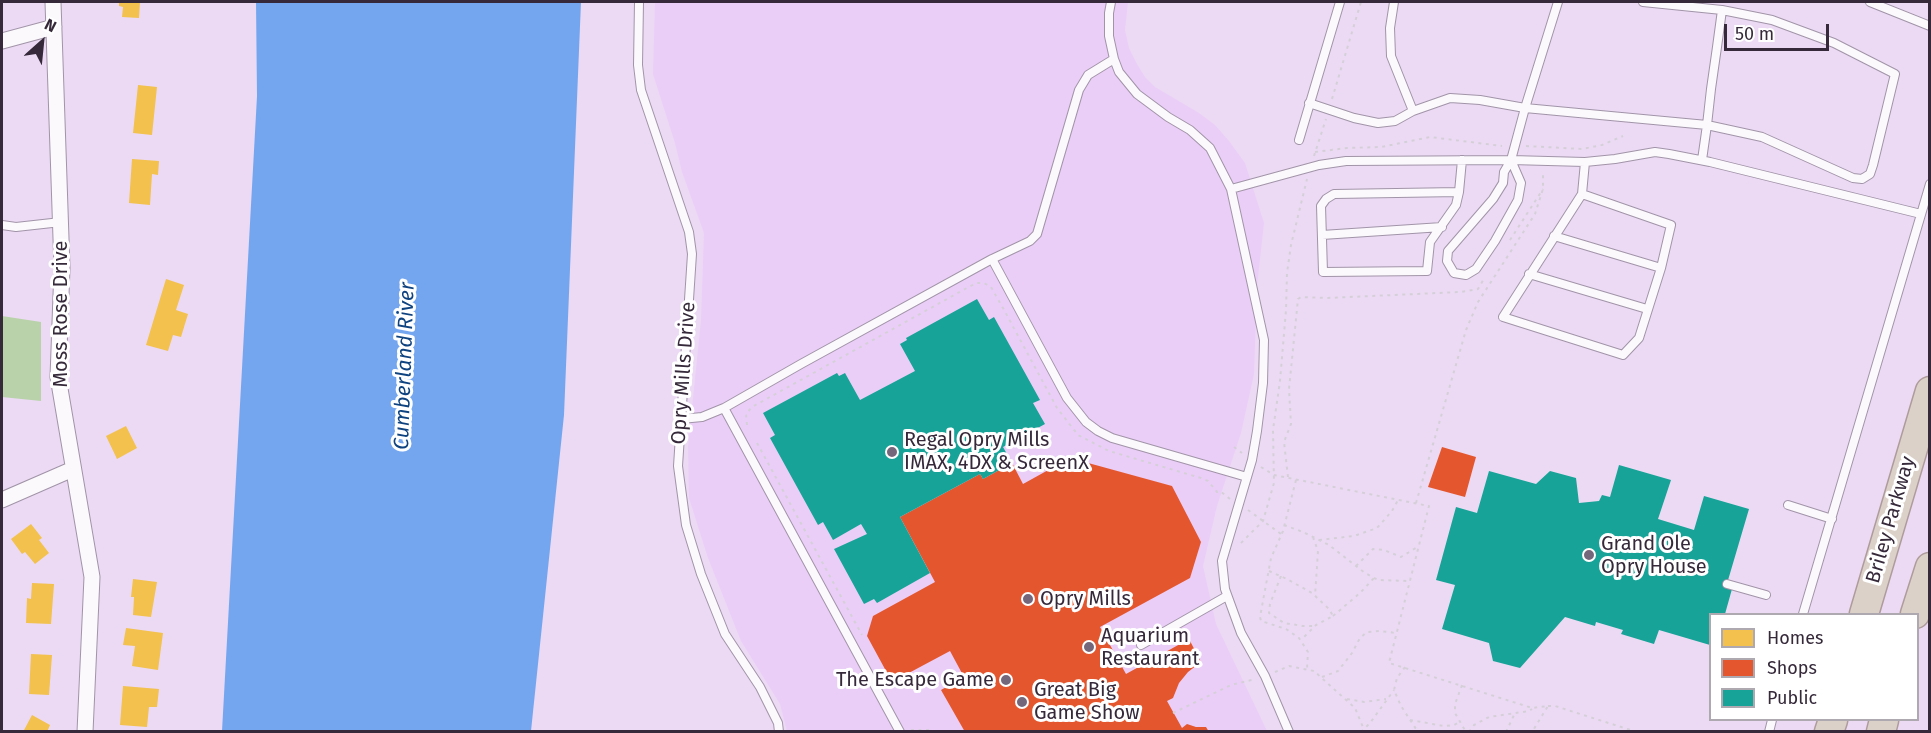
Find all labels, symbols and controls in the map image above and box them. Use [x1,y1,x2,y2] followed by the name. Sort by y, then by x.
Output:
[12,12,72,72] north arrow
[1727,12,1832,50] scale bar
[41,15,59,36] text: N
[1735,23,1774,45] text: 50 m
[49,241,73,387] street label: Moss Rose Drive
[389,282,421,450] water label: Cumberland River
[667,301,701,445] street label: Opry Mills Drive
[904,428,1089,475] place label: Regal Opry Mills IMAX, 4DX & ScreenX
[885,445,899,459] marker: Regal Opry Mills IMAX, 4DX & ScreenX
[1861,454,1921,586] street label: Briley Parkway
[1601,532,1707,579] place label: Grand Ole Opry House
[1582,548,1596,562] marker: Grand Ole Opry House
[1040,587,1131,611] place label: Opry Mills
[1021,592,1035,606] marker: Opry Mills
[1709,613,1919,721] legend
[1101,624,1199,671] place label: Aquarium Restaurant
[1767,627,1823,649] text: Homes
[1082,640,1096,654] marker: Aquarium Restaurant
[1767,657,1817,679] text: Shops
[836,668,994,692] place label: The Escape Game
[999,673,1013,687] marker: The Escape Game
[1034,678,1139,725] place label: Great Big Game Show
[1767,687,1817,709] text: Public
[1015,695,1029,709] marker: Great Big Game Show

